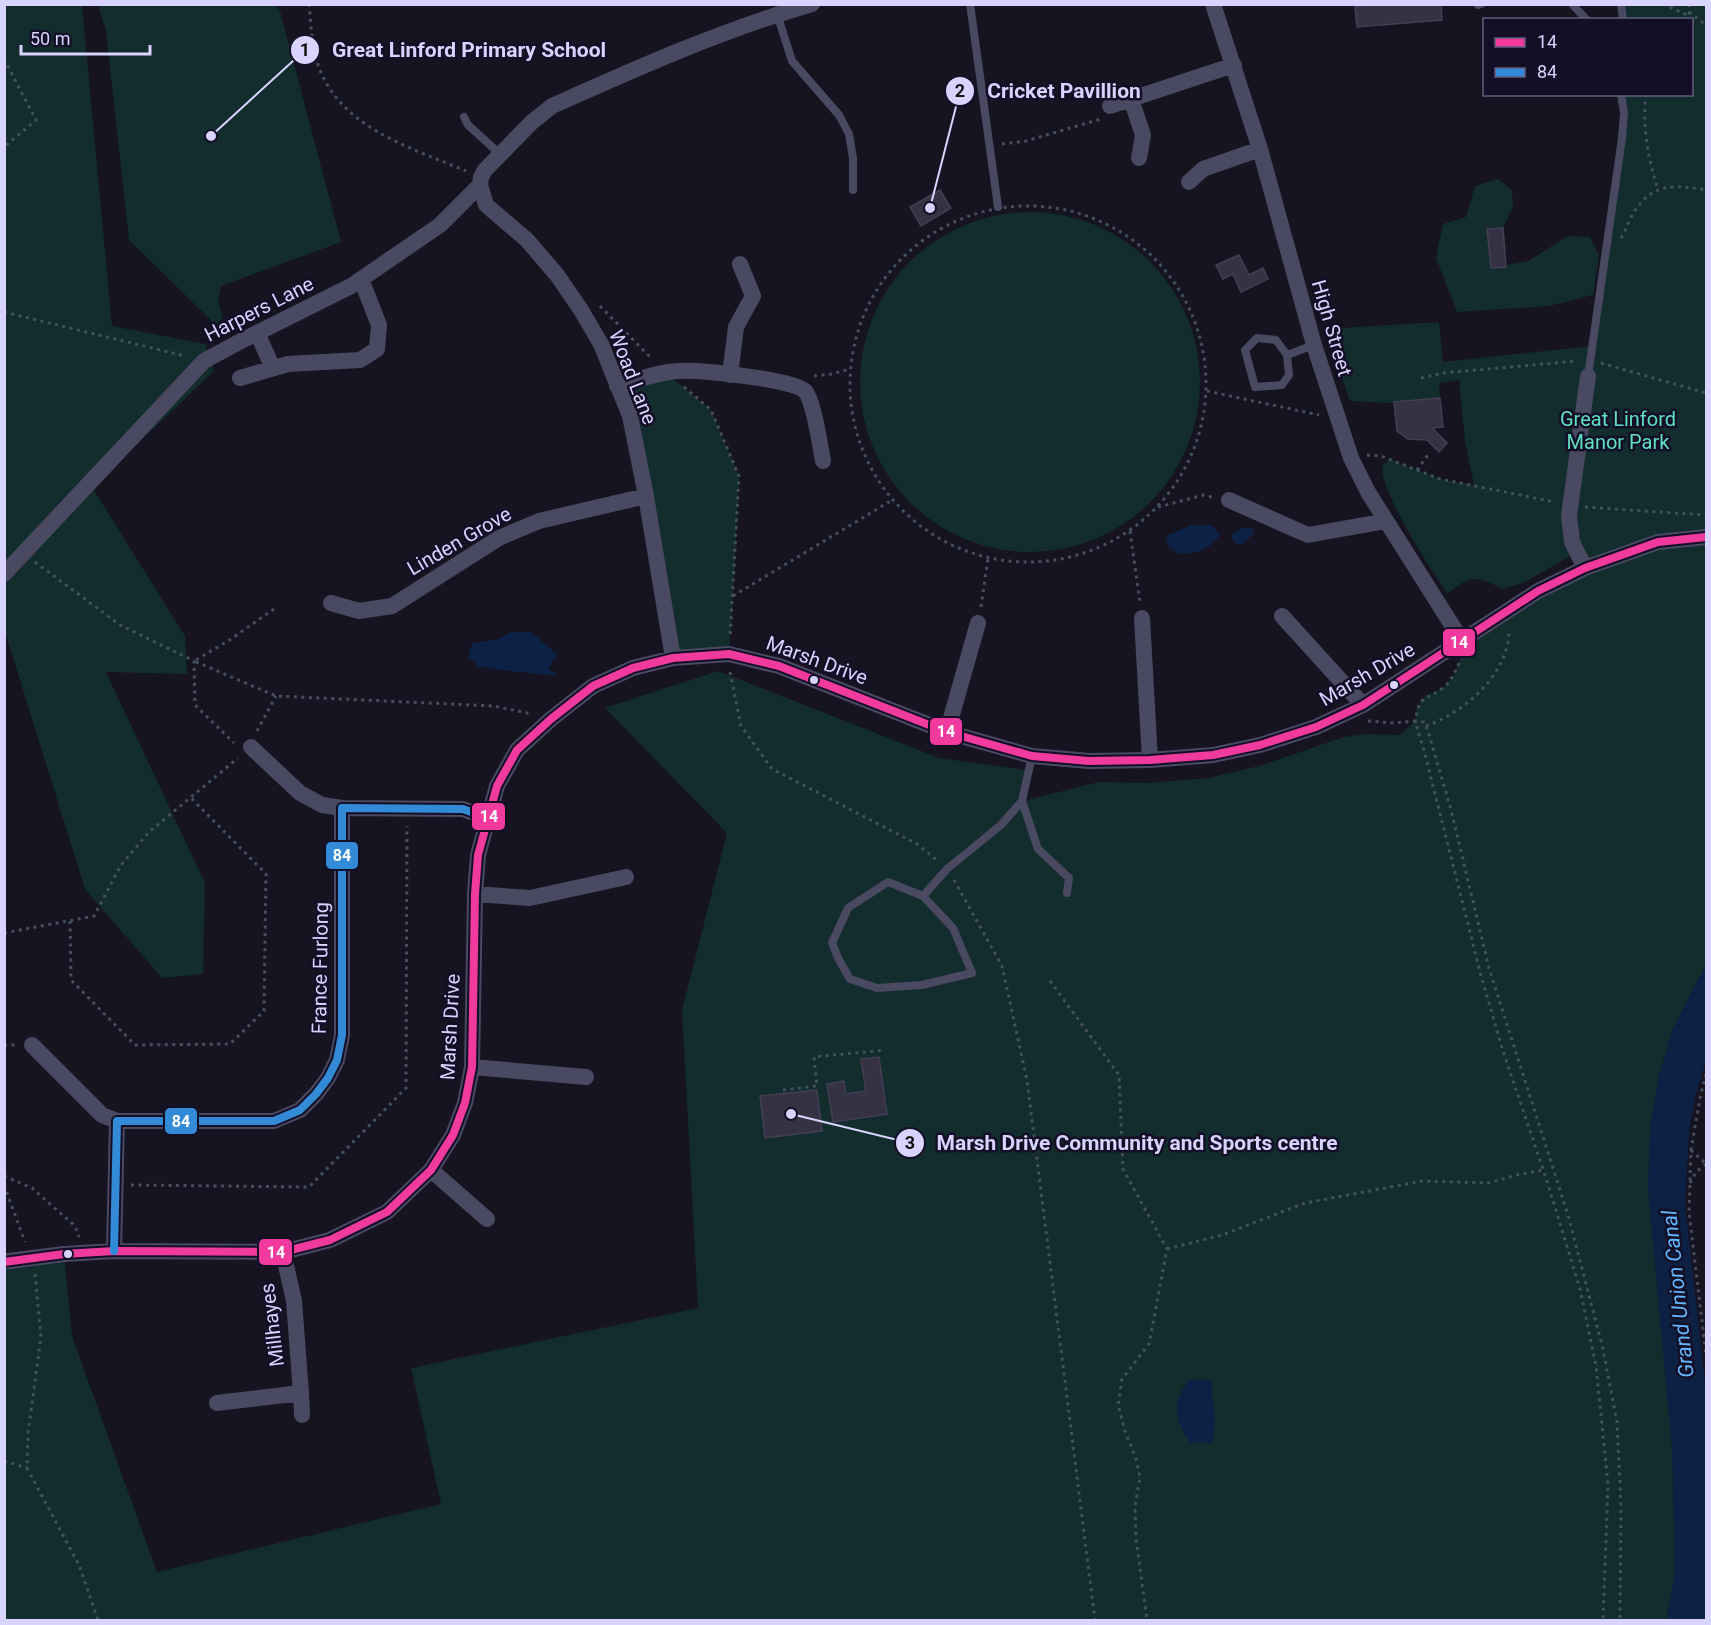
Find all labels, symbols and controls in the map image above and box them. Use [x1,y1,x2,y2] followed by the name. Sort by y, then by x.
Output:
[21,18,150,56] scale bar
[1483,18,1693,96] legend
[30,28,70,49] text: 50 m
[290,30,618,69] callout: Great Linford Primary School
[1537,31,1557,52] text: 14
[332,38,606,62] text: Great Linford Primary School
[300,39,310,60] text: 1
[1537,61,1557,82] text: 84
[945,71,1153,110] callout: Cricket Pavillion
[987,79,1141,103] text: Cricket Pavillion
[955,80,965,101] text: 2
[200,271,318,347] street label: Harpers Lane
[1307,277,1357,379] street label: High Street
[604,326,662,428] street label: Woad Lane
[1560,407,1676,454] park label: Great Linford Manor Park
[403,502,515,580] street label: Linden Grove
[1442,628,1476,657] line badge: 14
[763,631,871,689] street label: Marsh Drive
[1450,633,1468,652] text: 14
[1315,637,1419,711] street label: Marsh Drive
[808,674,820,686] unlabelled marker
[1388,679,1400,691] unlabelled marker
[929,717,963,746] line badge: 14
[937,722,955,741] text: 14
[471,802,506,831] line badge: 14
[480,807,498,826] text: 14
[325,841,359,870] line badge: 84
[333,846,351,865] text: 84
[307,902,333,1034] street label: France Furlong
[435,973,465,1081] street label: Marsh Drive
[164,1107,198,1135] line badge: 84
[172,1112,190,1131] text: 84
[895,1123,1350,1162] callout: Marsh Drive Community and Sports centre
[937,1131,1337,1155] text: Marsh Drive Community and Sports centre
[905,1132,915,1153] text: 3
[1657,1208,1699,1379] water label: Grand Union Canal
[258,1238,293,1266] line badge: 14
[267,1243,285,1262] text: 14
[62,1248,74,1260] unlabelled marker
[255,1282,289,1368] street label: Millhayes

